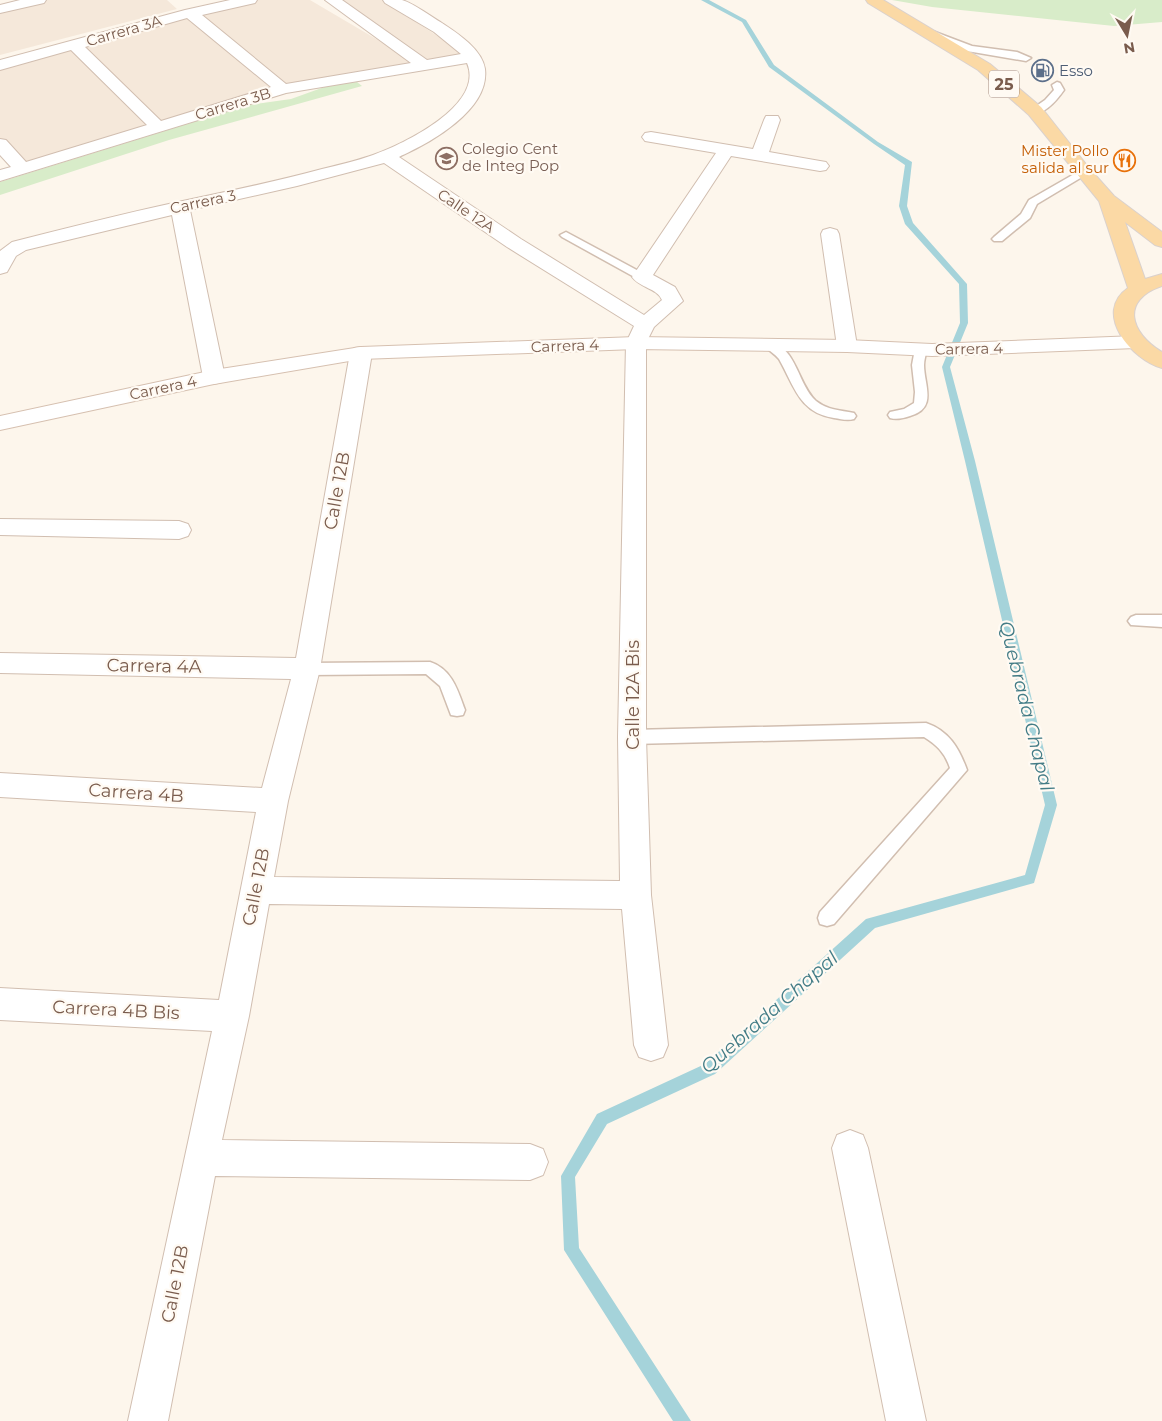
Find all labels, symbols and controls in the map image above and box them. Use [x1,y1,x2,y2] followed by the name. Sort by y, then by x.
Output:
[1102,10,1152,60] north arrow
[84,11,164,50] street label: Carrera 3A
[1122,38,1136,58] text: N
[1031,59,1055,83] fuel station icon: Esso
[1059,61,1093,80] place label: Esso
[989,70,1019,98] road number: 25
[193,83,273,124] street label: Carrera 3B
[462,139,559,175] place label: Colegio Cent de Integ Pop
[1021,141,1109,177] place label: Mister Pollo salida al sur
[434,146,458,170] school or university icon: Colegio Cent de Integ Pop
[1113,148,1137,172] restaurant icon: Mister Pollo salida al sur
[168,185,238,218] street label: Carrera 3
[434,185,499,237] street label: Calle 12A
[531,335,599,356] street label: Carrera 4
[935,338,1003,359] street label: Carrera 4
[128,371,198,404] street label: Carrera 4
[319,450,355,532] street label: Calle 12B
[994,619,1059,794] water label: Quebrada Chapal
[622,640,644,750] street label: Calle 12A Bis
[106,654,202,678] street label: Carrera 4A
[88,779,184,807] street label: Carrera 4B
[238,846,274,928] street label: Calle 12B
[696,946,843,1078] water label: Quebrada Chapal
[52,996,180,1024] street label: Carrera 4B Bis
[157,1243,193,1325] street label: Calle 12B

